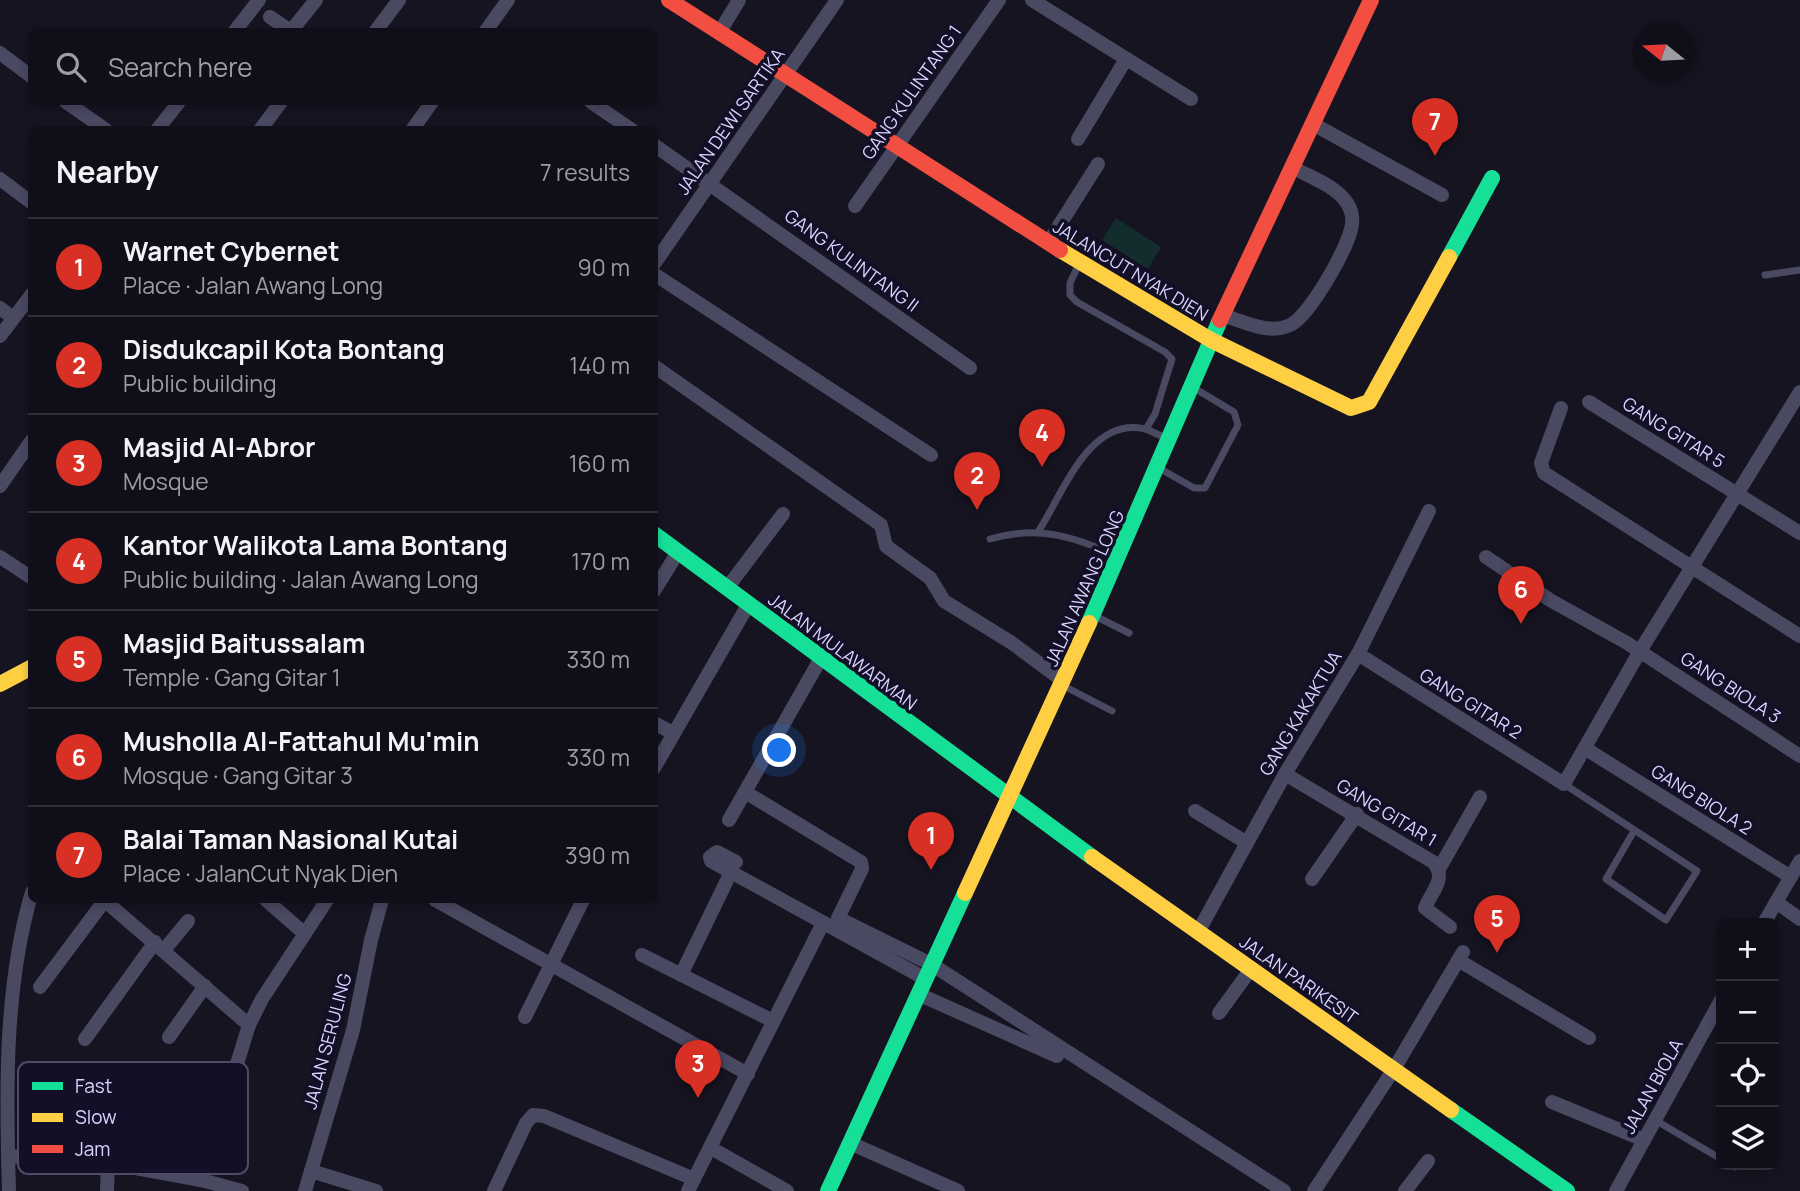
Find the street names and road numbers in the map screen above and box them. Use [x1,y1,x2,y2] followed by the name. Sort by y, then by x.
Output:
[856,20,966,164] street label: GANG KULINTANG 1
[670,42,790,199] street label: JALAN DEWI SARTIKA
[780,203,924,317] street label: GANG KULINTANG II
[1049,214,1213,326] street label: JALANCUT NYAK DIEN
[1618,391,1730,473] street label: GANG GITAR 5
[1039,506,1129,670] street label: JALAN AWANG LONG
[764,587,922,715] street label: JALAN MULAWARMAN
[1253,646,1347,780] street label: GANG KAKAKTUA
[1676,646,1786,728] street label: GANG BIOLA 3
[1415,662,1527,744] street label: GANG GITAR 2
[1647,758,1757,840] street label: GANG BIOLA 2
[1332,773,1442,851] street label: GANG GITAR 1
[1235,929,1363,1029] street label: JALAN PARIKESIT
[297,970,357,1112] street label: JALAN SERULING
[1616,1034,1688,1138] street label: JALAN BIOLA

